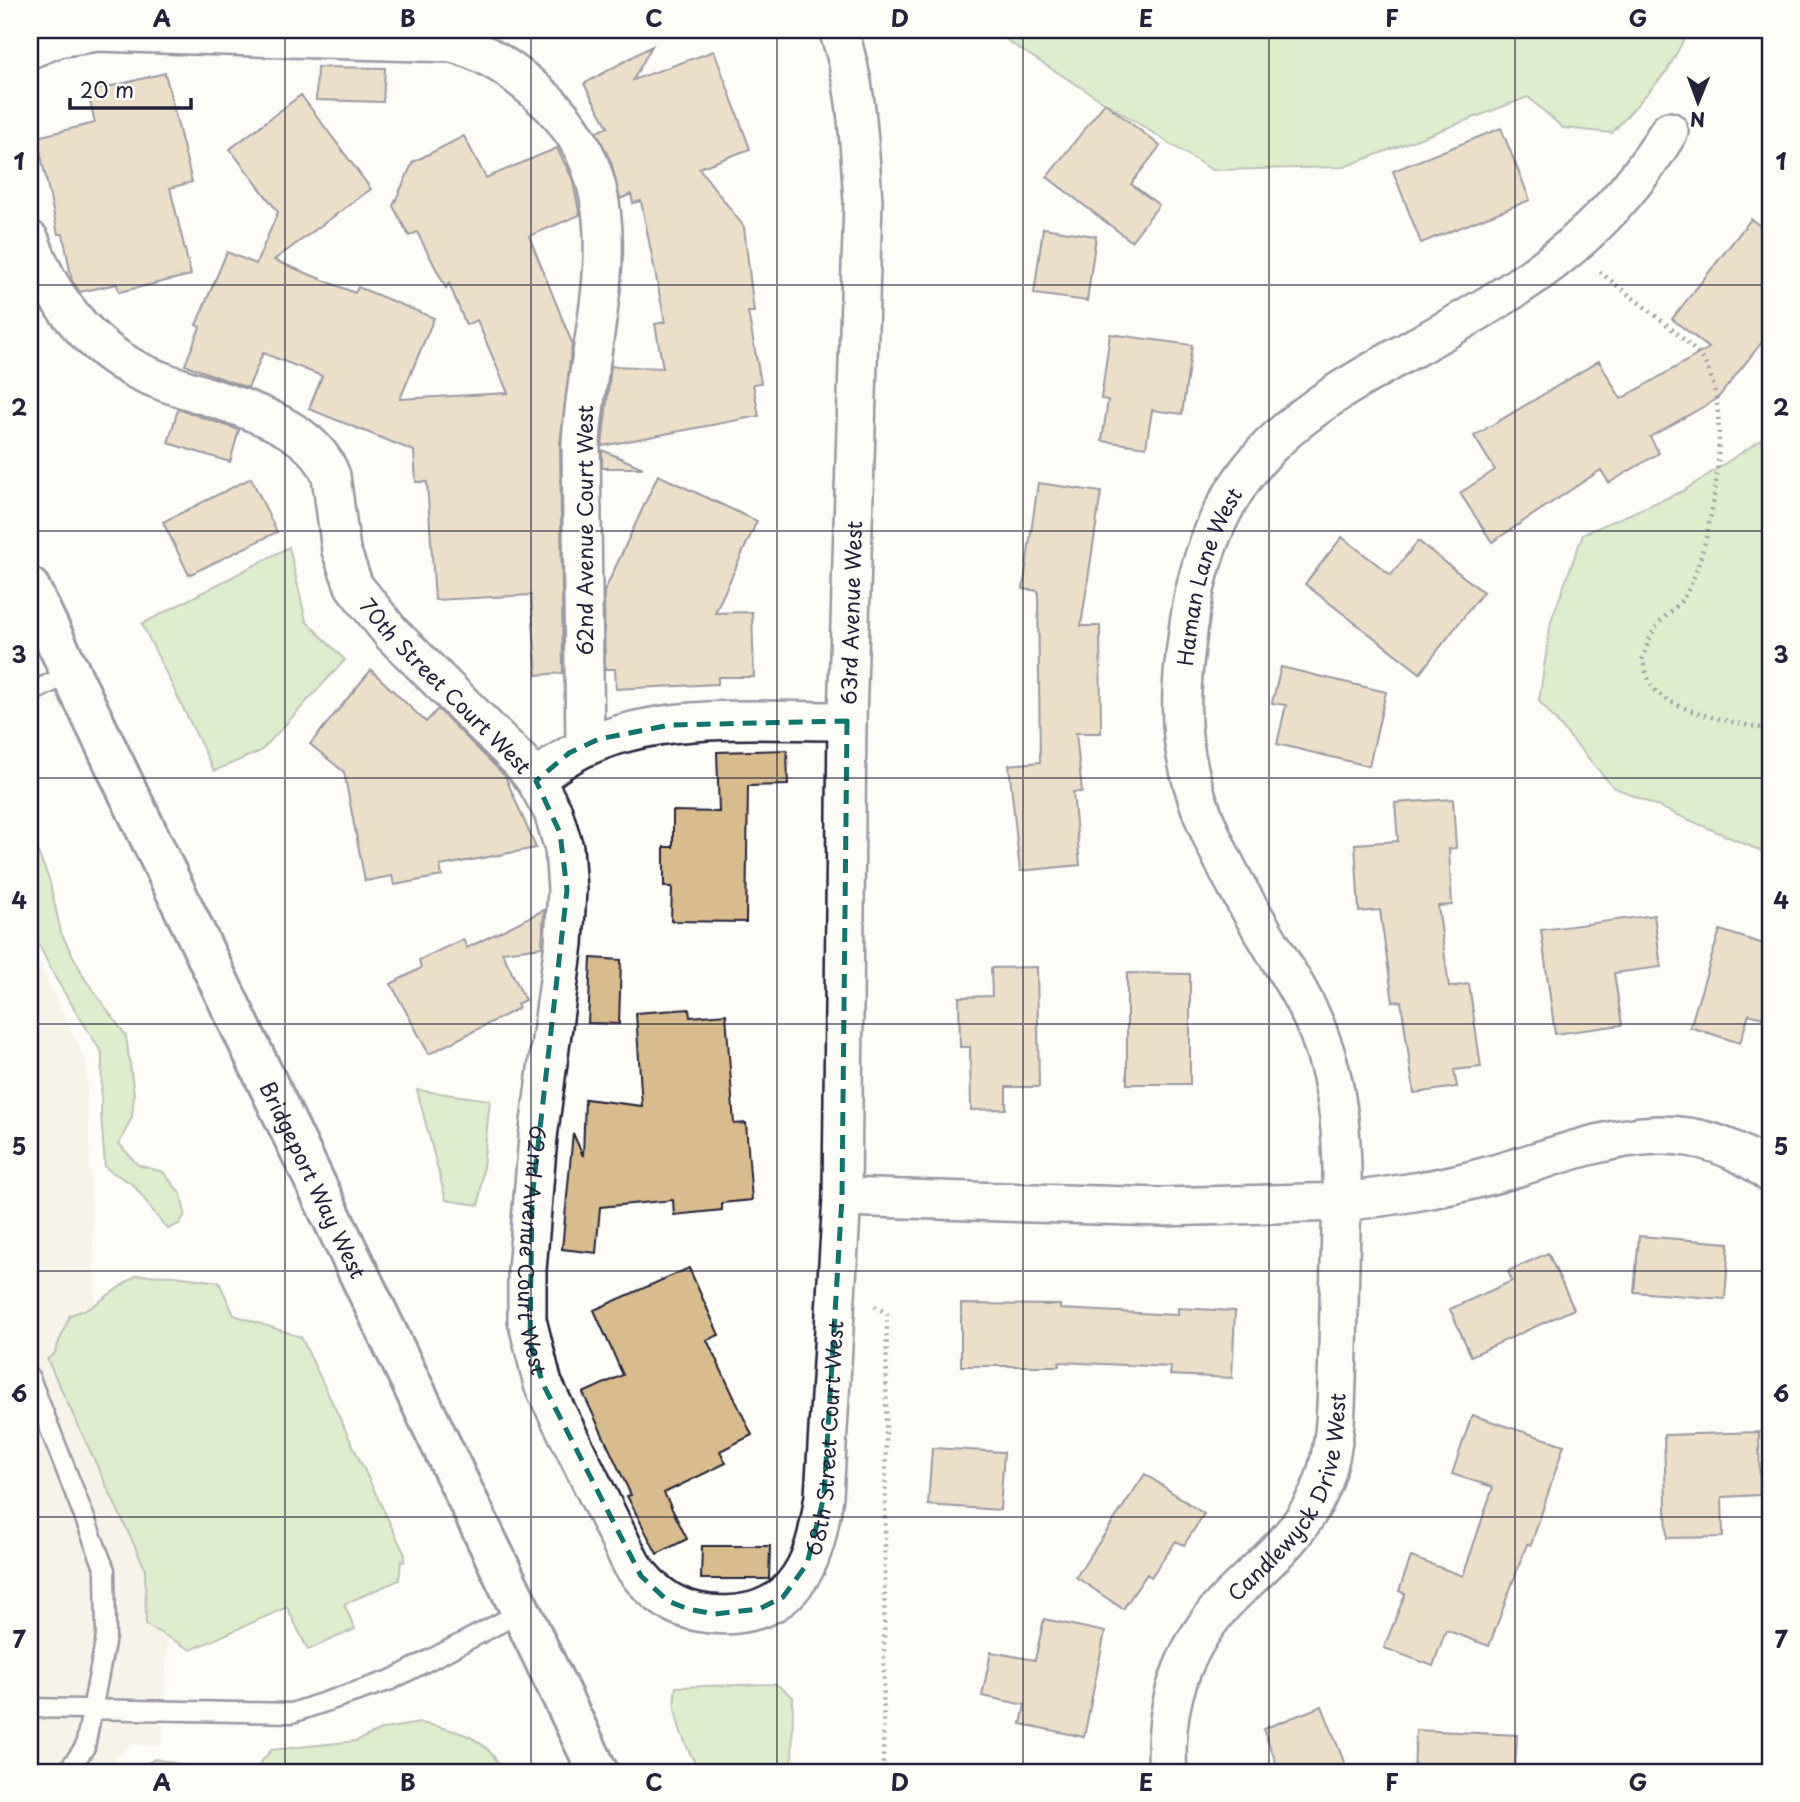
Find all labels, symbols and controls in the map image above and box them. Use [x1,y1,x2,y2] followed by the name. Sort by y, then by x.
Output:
[153,0,171,35] text: A
[400,0,416,35] text: B
[645,0,663,35] text: C
[891,0,909,35] text: D
[1139,0,1153,35] text: E
[1385,0,1399,35] text: F
[1629,0,1647,35] text: G
[70,66,191,110] scale bar
[1664,66,1734,136] north arrow
[80,73,134,105] text: 20 m
[1690,106,1705,134] text: N
[14,143,25,178] text: 1
[1776,143,1787,178] text: 1
[11,389,27,424] text: 2
[1773,389,1789,424] text: 2
[568,405,600,655] street label: 62nd Avenue Court West
[1168,481,1249,667] street label: Haman Lane West
[832,520,869,705] street label: 63rd Avenue West
[353,591,540,780] street label: 70th Street Court West
[11,636,27,671] text: 3
[1773,636,1789,671] text: 3
[11,882,27,917] text: 4
[1773,882,1789,917] text: 4
[253,1075,375,1284] street label: Bridgeport Way West
[511,1124,556,1378] street label: 62nd Avenue Court West
[12,1128,26,1163] text: 5
[1774,1128,1788,1163] text: 5
[796,1320,851,1559] street label: 68th Street Court West
[11,1375,27,1410] text: 6
[1773,1375,1789,1410] text: 6
[1219,1392,1353,1608] street label: Candlewyck Drive West
[12,1621,26,1656] text: 7
[1774,1621,1788,1656] text: 7
[153,1764,171,1799] text: A
[400,1764,416,1799] text: B
[645,1764,663,1799] text: C
[891,1764,909,1799] text: D
[1139,1764,1153,1799] text: E
[1385,1764,1399,1799] text: F
[1629,1764,1647,1799] text: G

